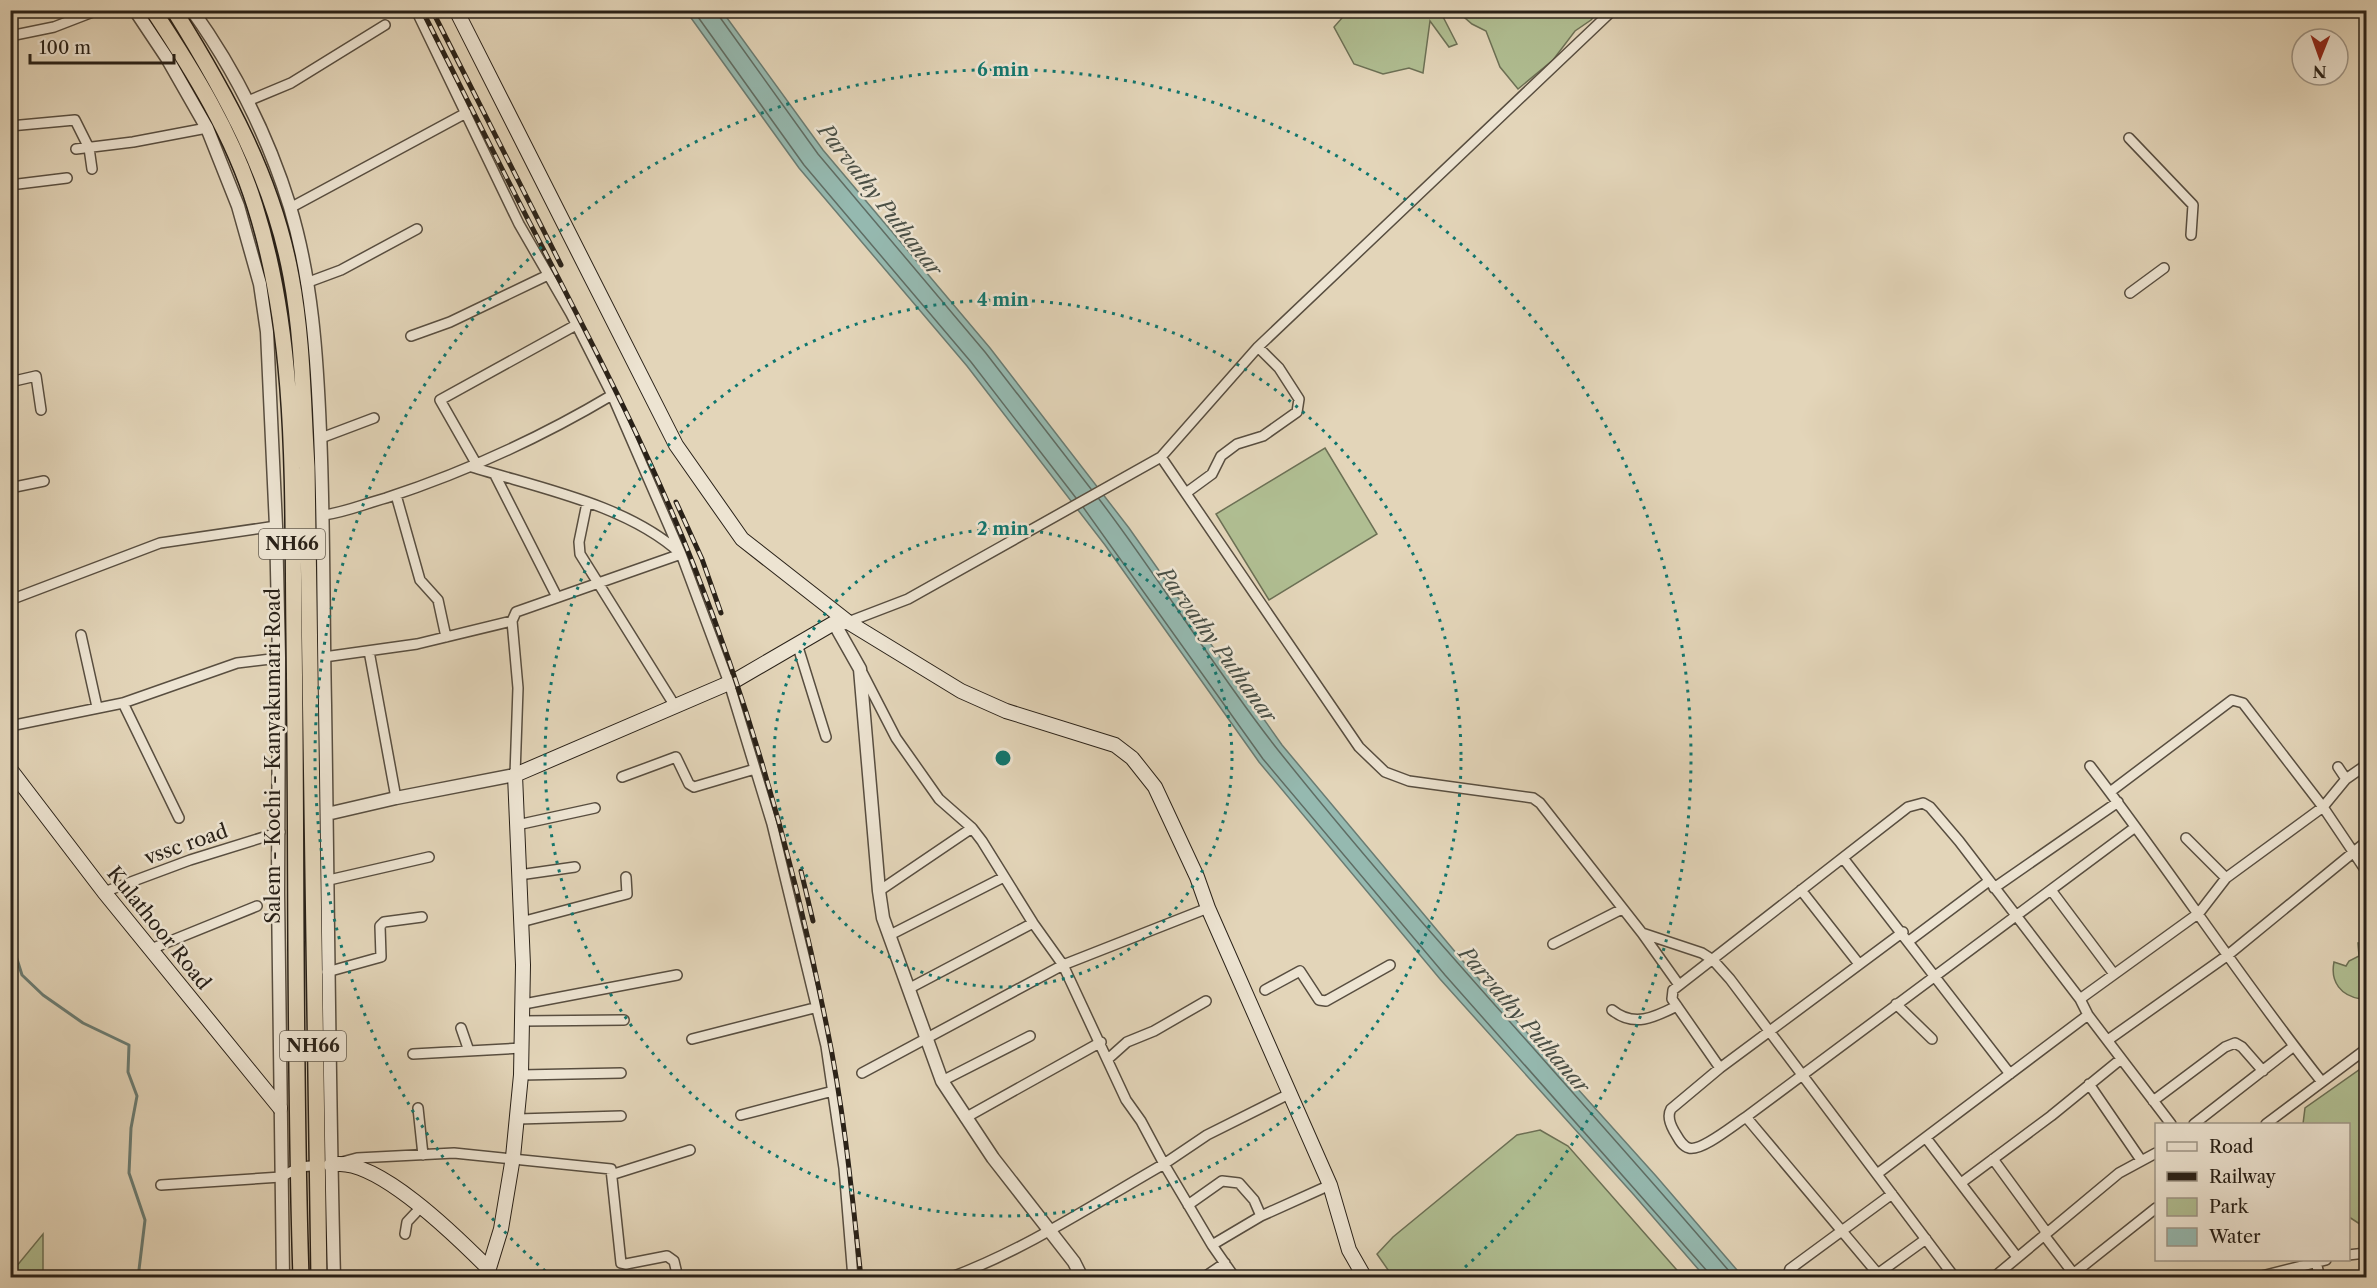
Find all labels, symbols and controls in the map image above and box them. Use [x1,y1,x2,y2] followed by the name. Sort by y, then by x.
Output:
[30,27,174,65] scale bar
[2290,27,2350,87] north arrow
[39,37,91,59] text: 100 m
[977,59,1030,81] text: 6 min
[2313,62,2327,82] text: N
[812,117,948,282] water label: Parvathy Puthanar
[977,289,1030,311] text: 4 min
[977,518,1030,540] text: 2 min
[259,529,325,559] road number: NH66
[1151,560,1283,728] water label: Parvathy Puthanar
[261,588,285,924] street label: Salem - Kochi - Kanyakumari Road
[993,748,1013,768] centre of rings
[140,819,231,870] street label: vssc road
[102,862,216,994] street label: Kulathoor Road
[1452,940,1596,1099] water label: Parvathy Puthanar
[280,1031,346,1061] road number: NH66
[2155,1123,2350,1261] legend
[2209,1136,2254,1158] text: Road
[2209,1166,2277,1188] text: Railway
[2209,1196,2250,1218] text: Park
[2208,1226,2261,1248] text: Water

